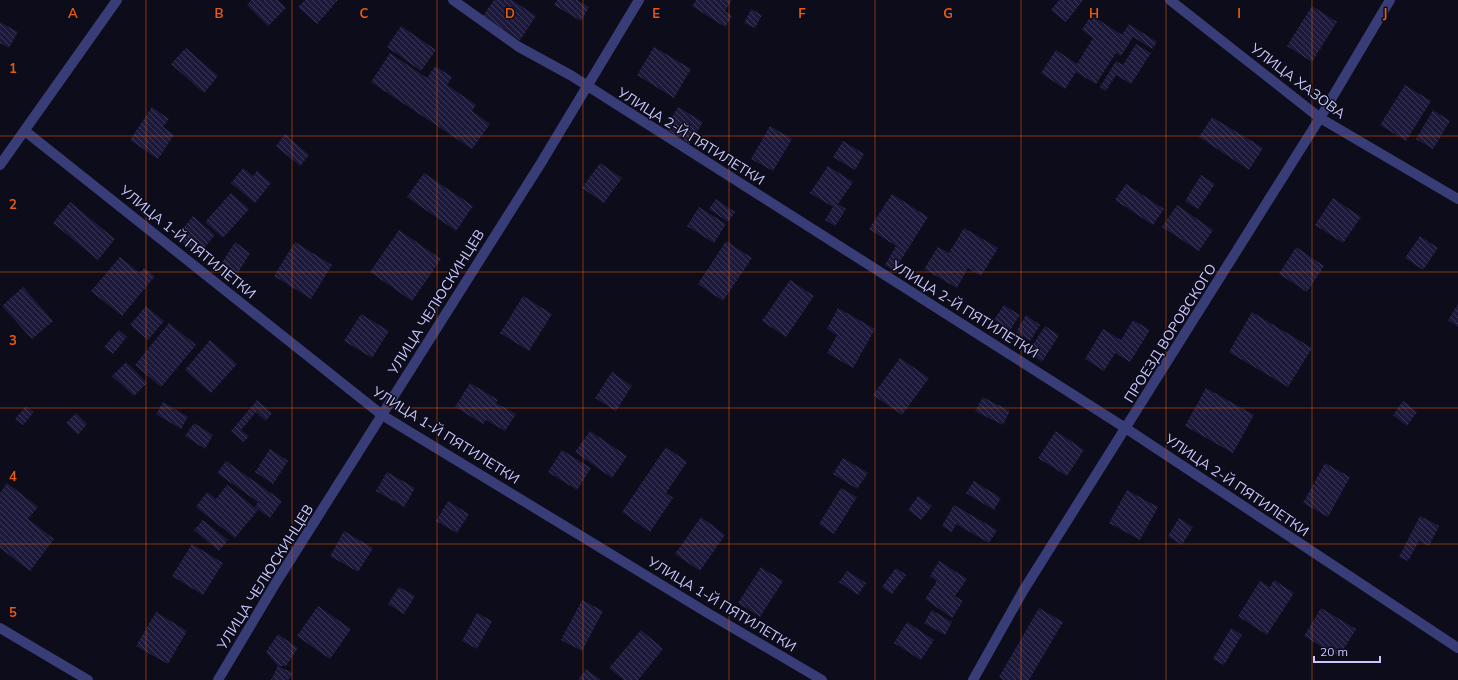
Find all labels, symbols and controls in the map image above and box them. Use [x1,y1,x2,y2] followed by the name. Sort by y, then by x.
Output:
[68,5,78,21] text: A
[215,5,224,21] text: B
[360,5,369,21] text: C
[505,5,515,21] text: D
[652,5,660,21] text: E
[798,5,806,21] text: F
[943,5,953,21] text: G
[1089,5,1099,21] text: H
[1237,5,1241,21] text: I
[1383,5,1387,21] text: J
[1246,39,1350,123] street label: УЛИЦА ХАЗОВА
[9,60,17,76] text: 1
[613,83,768,189] street label: УЛИЦА 2-Й ПЯТИЛЕТКИ
[115,181,260,303] street label: УЛИЦА 1-Й ПЯТИЛЕТКИ
[9,196,17,212] text: 2
[383,226,488,379] street label: УЛИЦА ЧЕЛЮСКИНЦЕВ
[887,256,1042,362] street label: УЛИЦА 2-Й ПЯТИЛЕТКИ
[1120,260,1220,406] street label: ПРОЕЗД ВОРОВСКОГО
[9,332,17,348] text: 3
[368,382,523,488] street label: УЛИЦА 1-Й ПЯТИЛЕТКИ
[1161,429,1313,540] street label: УЛИЦА 2-Й ПЯТИЛЕТКИ
[9,468,17,484] text: 4
[212,501,317,654] street label: УЛИЦА ЧЕЛЮСКИНЦЕВ
[644,552,800,656] street label: УЛИЦА 1-Й ПЯТИЛЕТКИ
[9,604,17,620] text: 5
[1314,638,1380,664] scale bar
[1320,644,1348,659] text: 20 m

